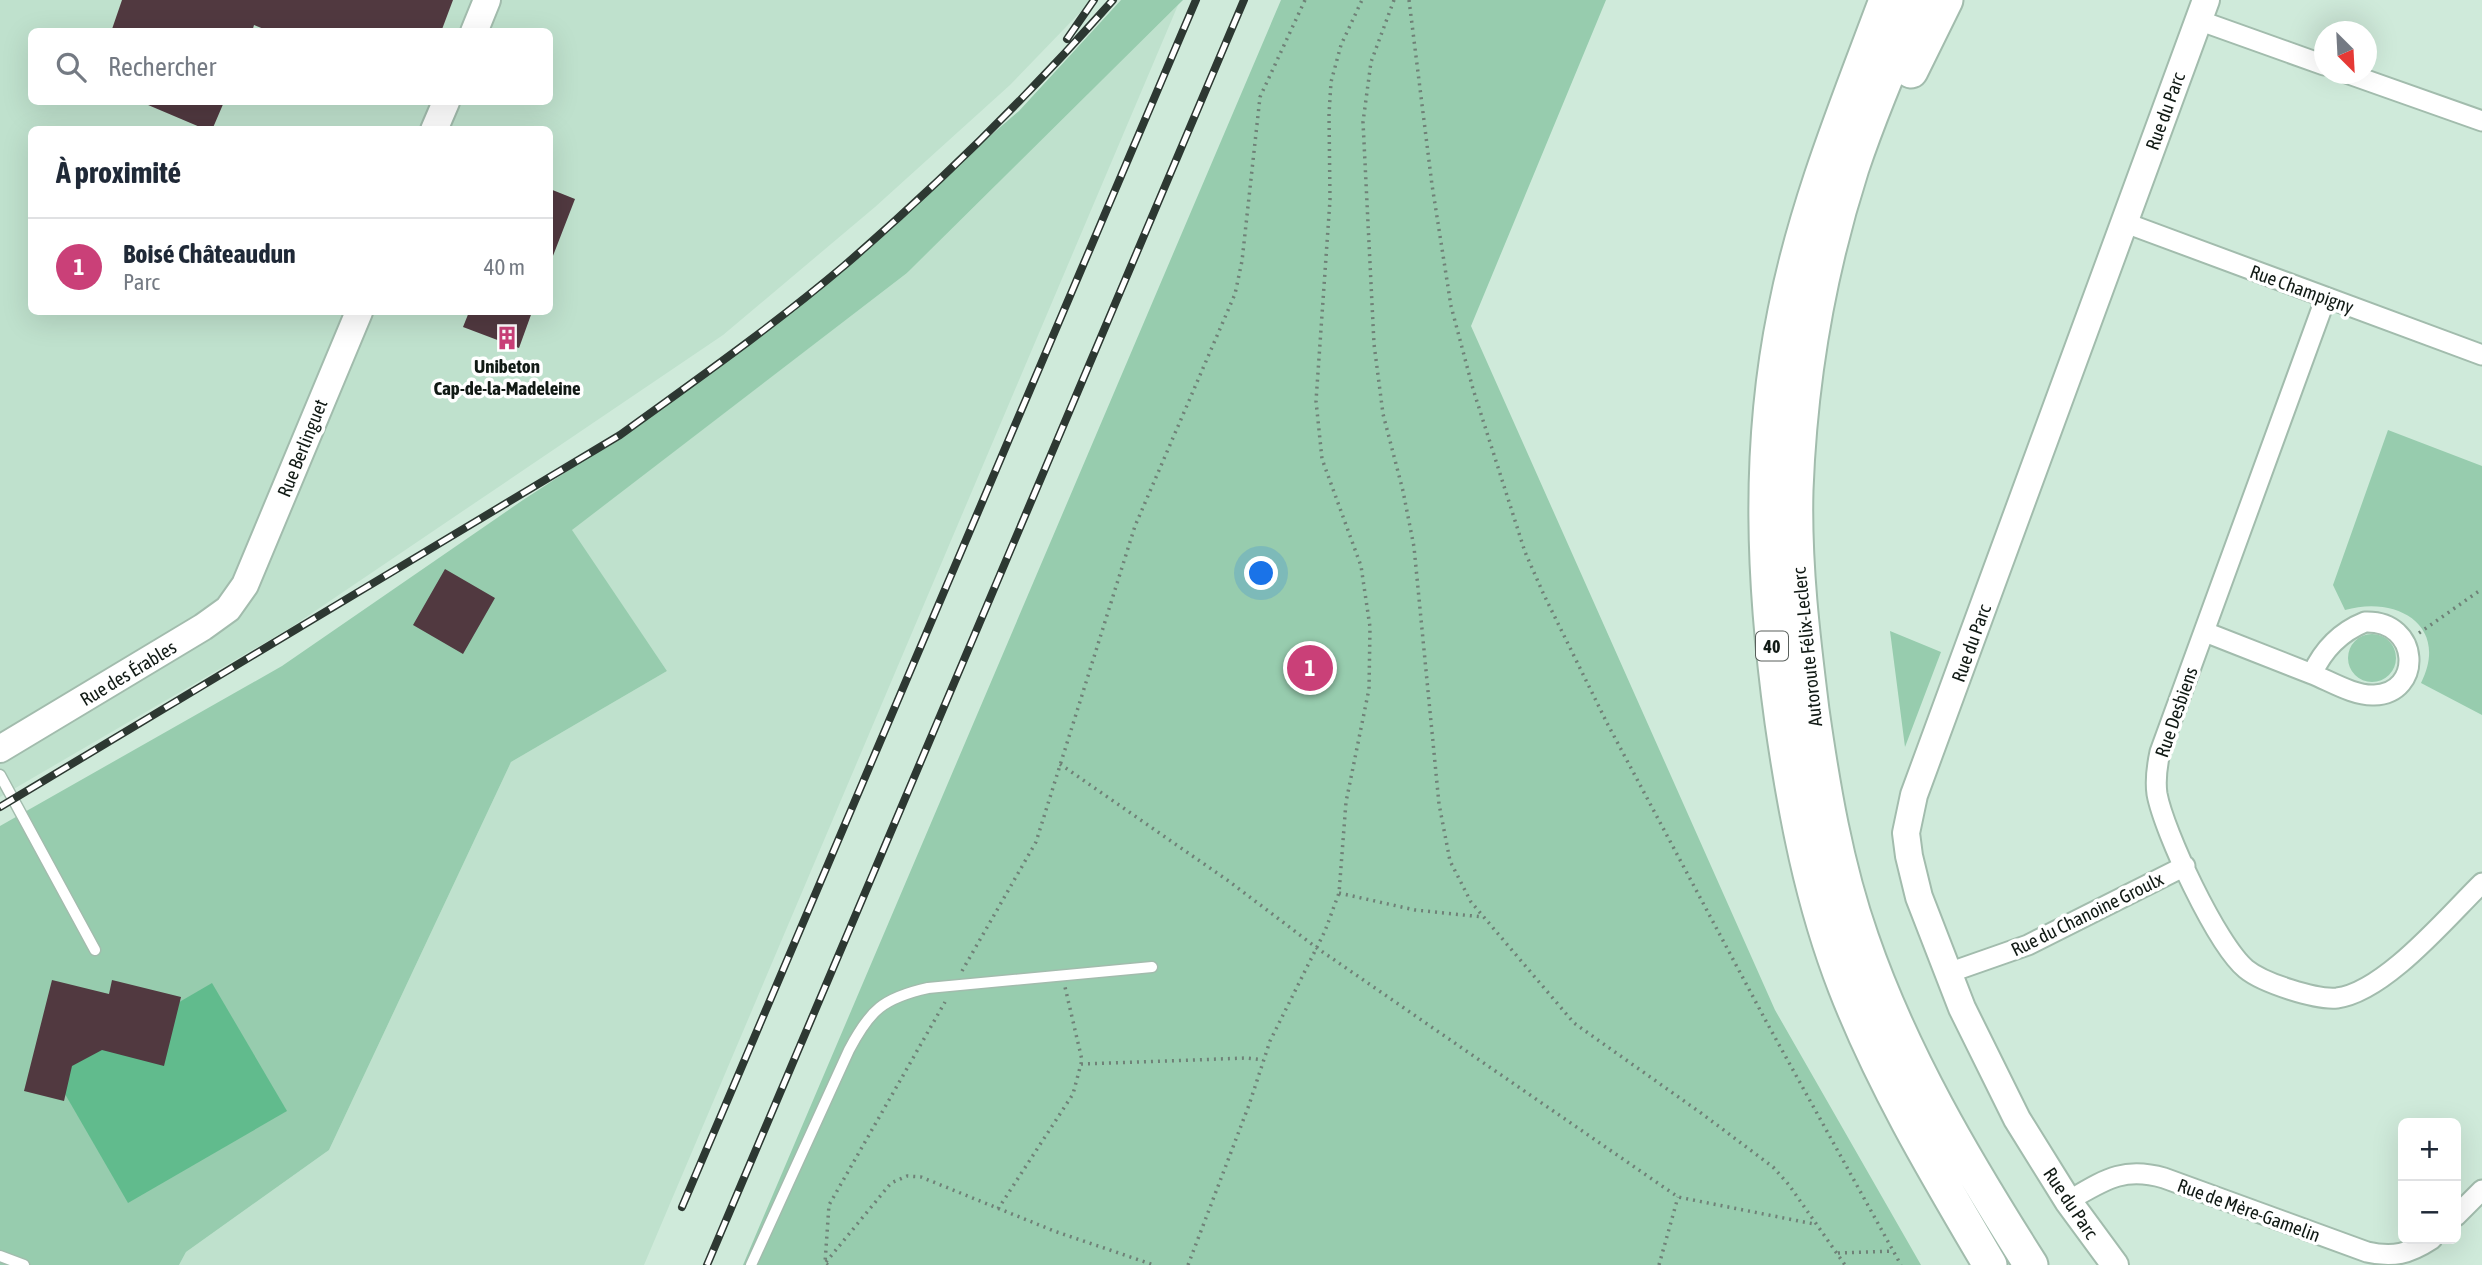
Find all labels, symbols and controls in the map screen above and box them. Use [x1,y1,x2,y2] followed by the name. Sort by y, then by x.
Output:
[2314,21,2377,84] north arrow
[28,28,553,105] search box
[52,48,90,86] icon: search
[108,52,216,82] text: Rechercher
[2141,68,2190,153] street label: Rue du Parc
[56,155,181,189] text: À proximité
[123,239,296,269] text: Boisé Châteaudun
[74,254,84,280] text: 1
[484,254,525,280] text: 40 m
[2247,260,2357,318] street label: Rue Champigny
[123,269,160,295] text: Parc
[493,324,521,352] building icon: Unibeton Cap-de-la-Madeleine
[433,355,581,399] place label: Unibeton Cap-de-la-Madeleine
[272,396,332,500] street label: Rue Berlinguet
[1244,556,1278,590] your location
[1788,565,1826,728] street label: Autoroute Félix-Leclerc
[1947,600,1996,685] street label: Rue du Parc
[1756,632,1788,660] road number: 40
[76,636,180,710] street label: Rue des Érables
[1287,642,1333,694] pin: 1
[2150,664,2202,760] street label: Rue Desbiens
[2007,867,2167,960] street label: Rue du Chanoine Groulx
[2398,1118,2461,1244] map controls
[2398,1118,2461,1181] button: +
[2039,1163,2103,1244] street label: Rue du Parc
[2175,1174,2323,1246] street label: Rue de Mère-Gamelin
[2398,1181,2461,1244] button: −

